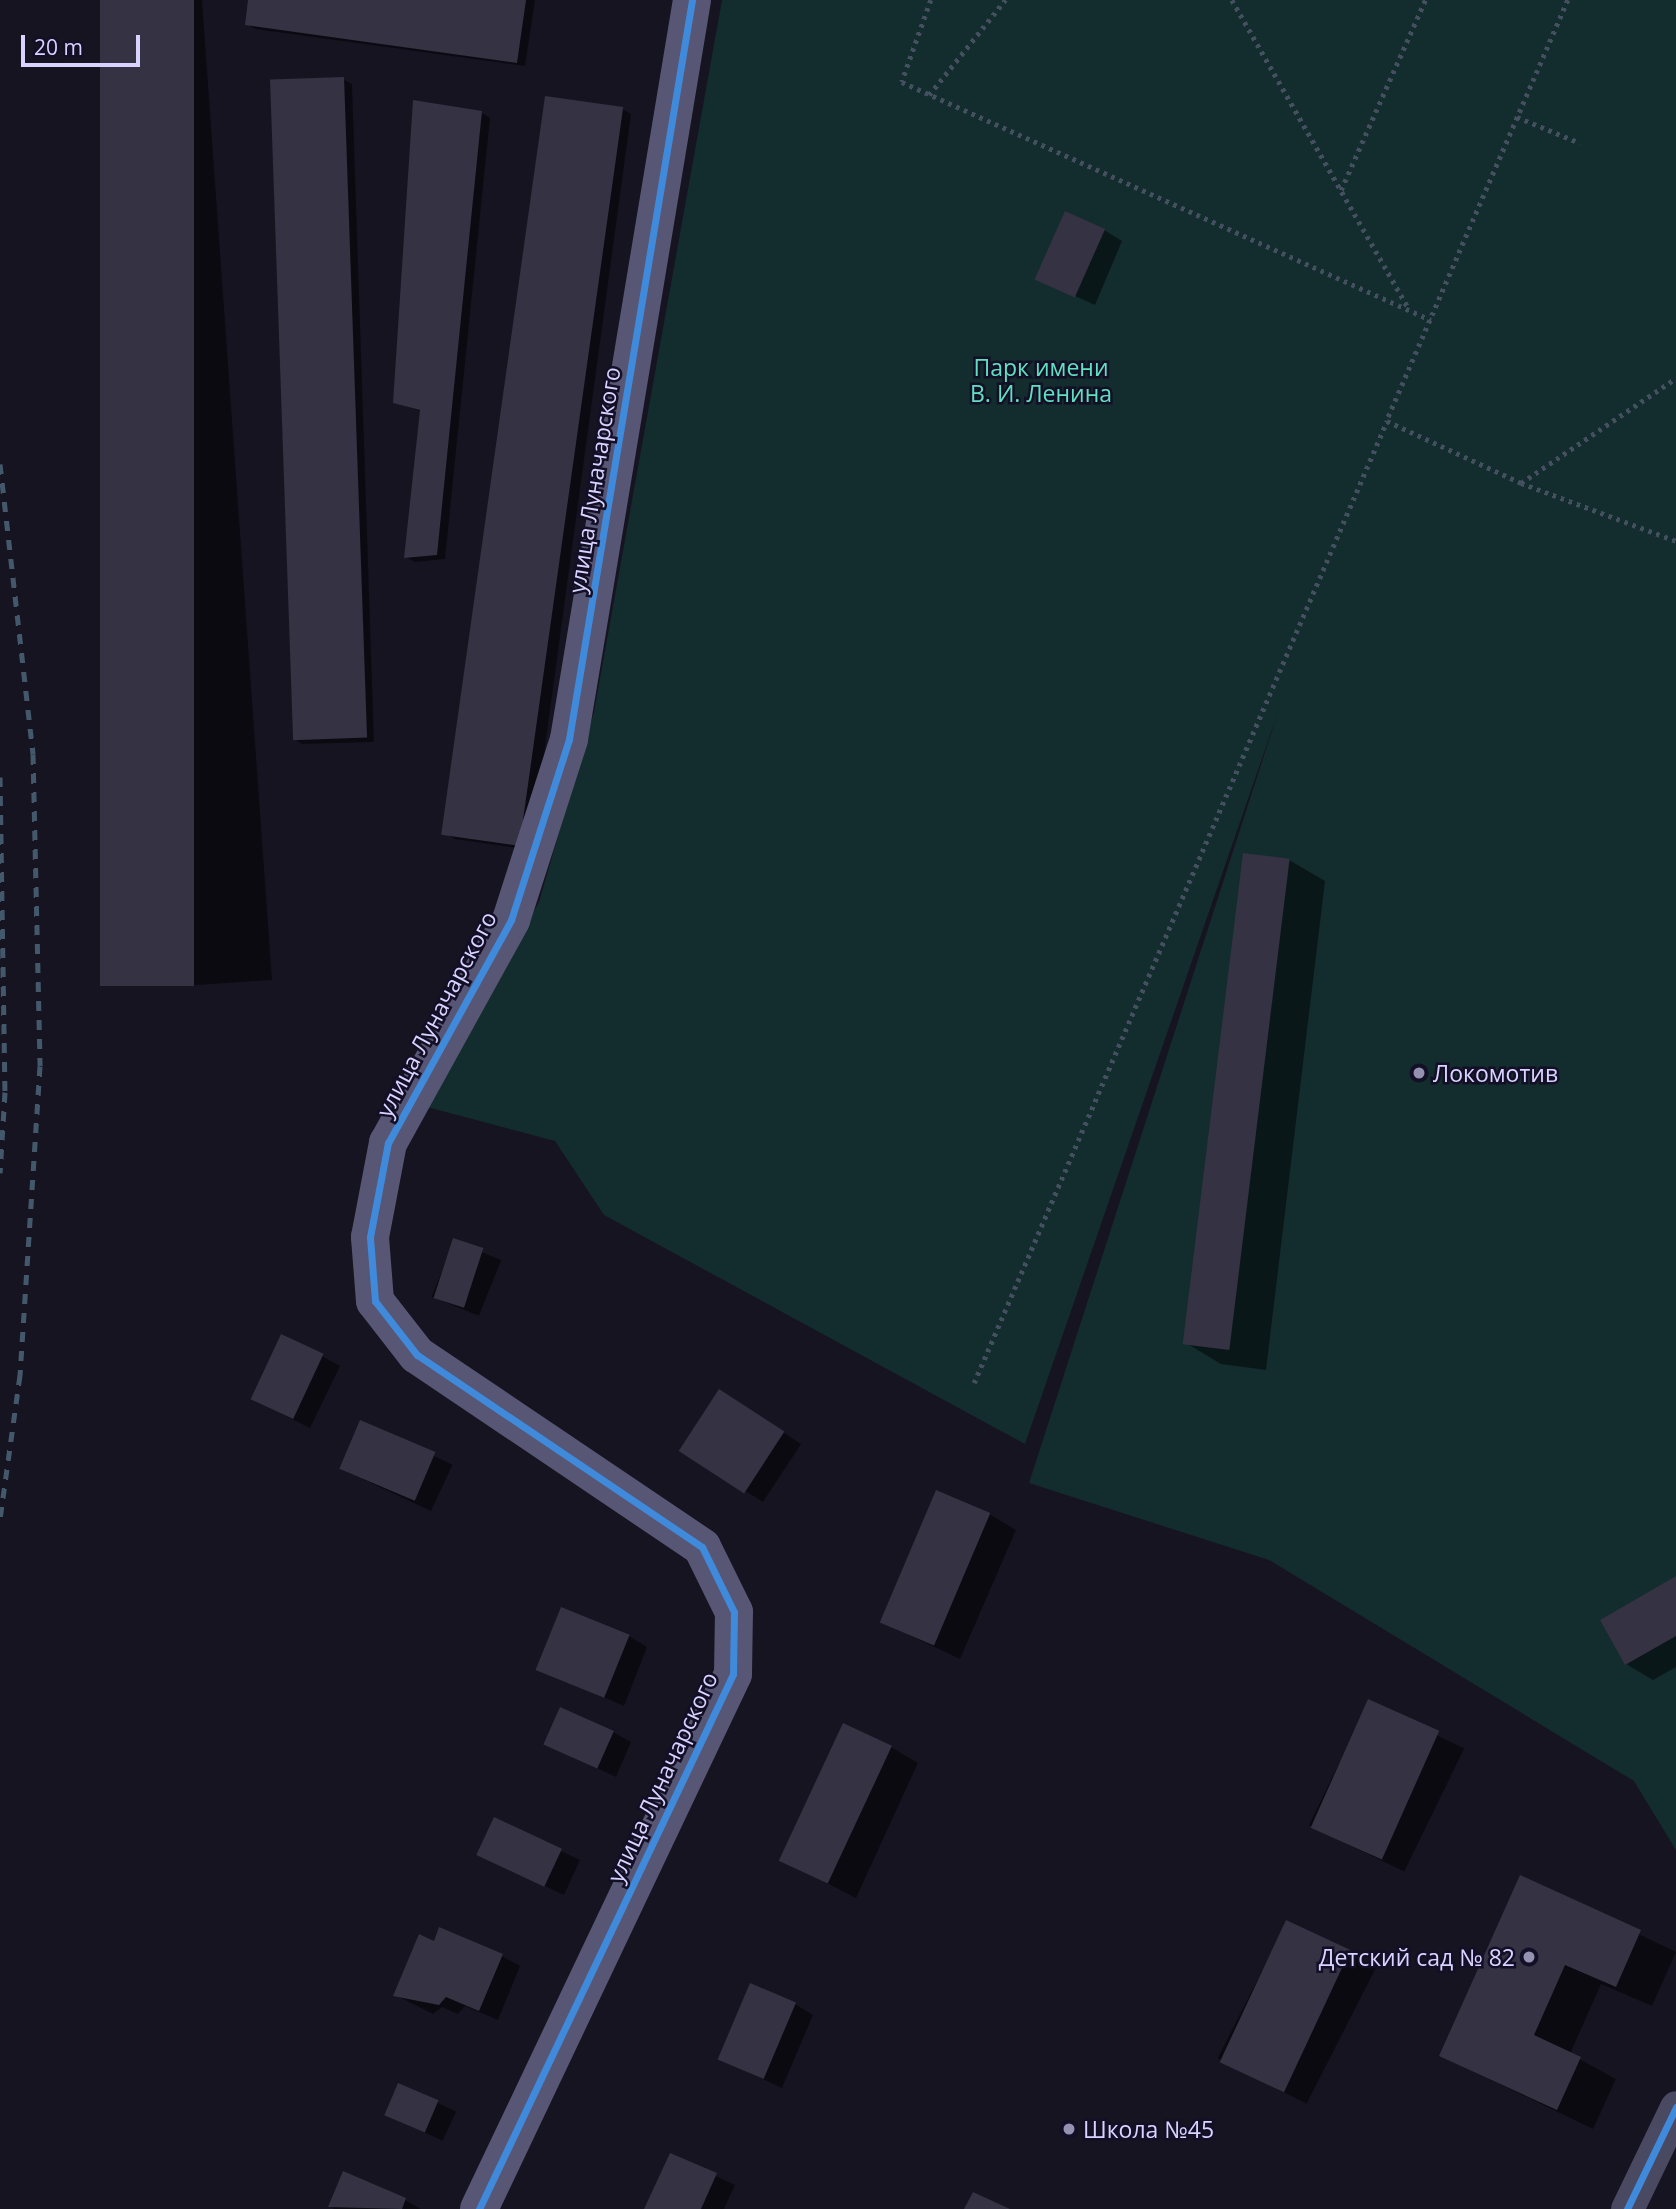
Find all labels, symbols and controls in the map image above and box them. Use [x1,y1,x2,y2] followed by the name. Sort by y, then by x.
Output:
[24,21,144,65] scale bar
[34,33,83,61] text: 20 m
[970,353,1112,407] park label: Парк имени В. И. Ленина
[562,365,626,595] street label: улица Луначарского
[370,907,502,1121] street label: улица Луначарского
[1433,1059,1558,1087] place label: Локомотив
[1411,1065,1427,1081] marker: Локомотив
[601,1667,723,1887] street label: улица Луначарского
[1319,1943,1515,1971] place label: Детский сад № 82
[1521,1949,1537,1965] marker: Детский сад № 82
[1083,2115,1214,2143] place label: Школа №45
[1061,2121,1077,2137] marker: Школа №45

